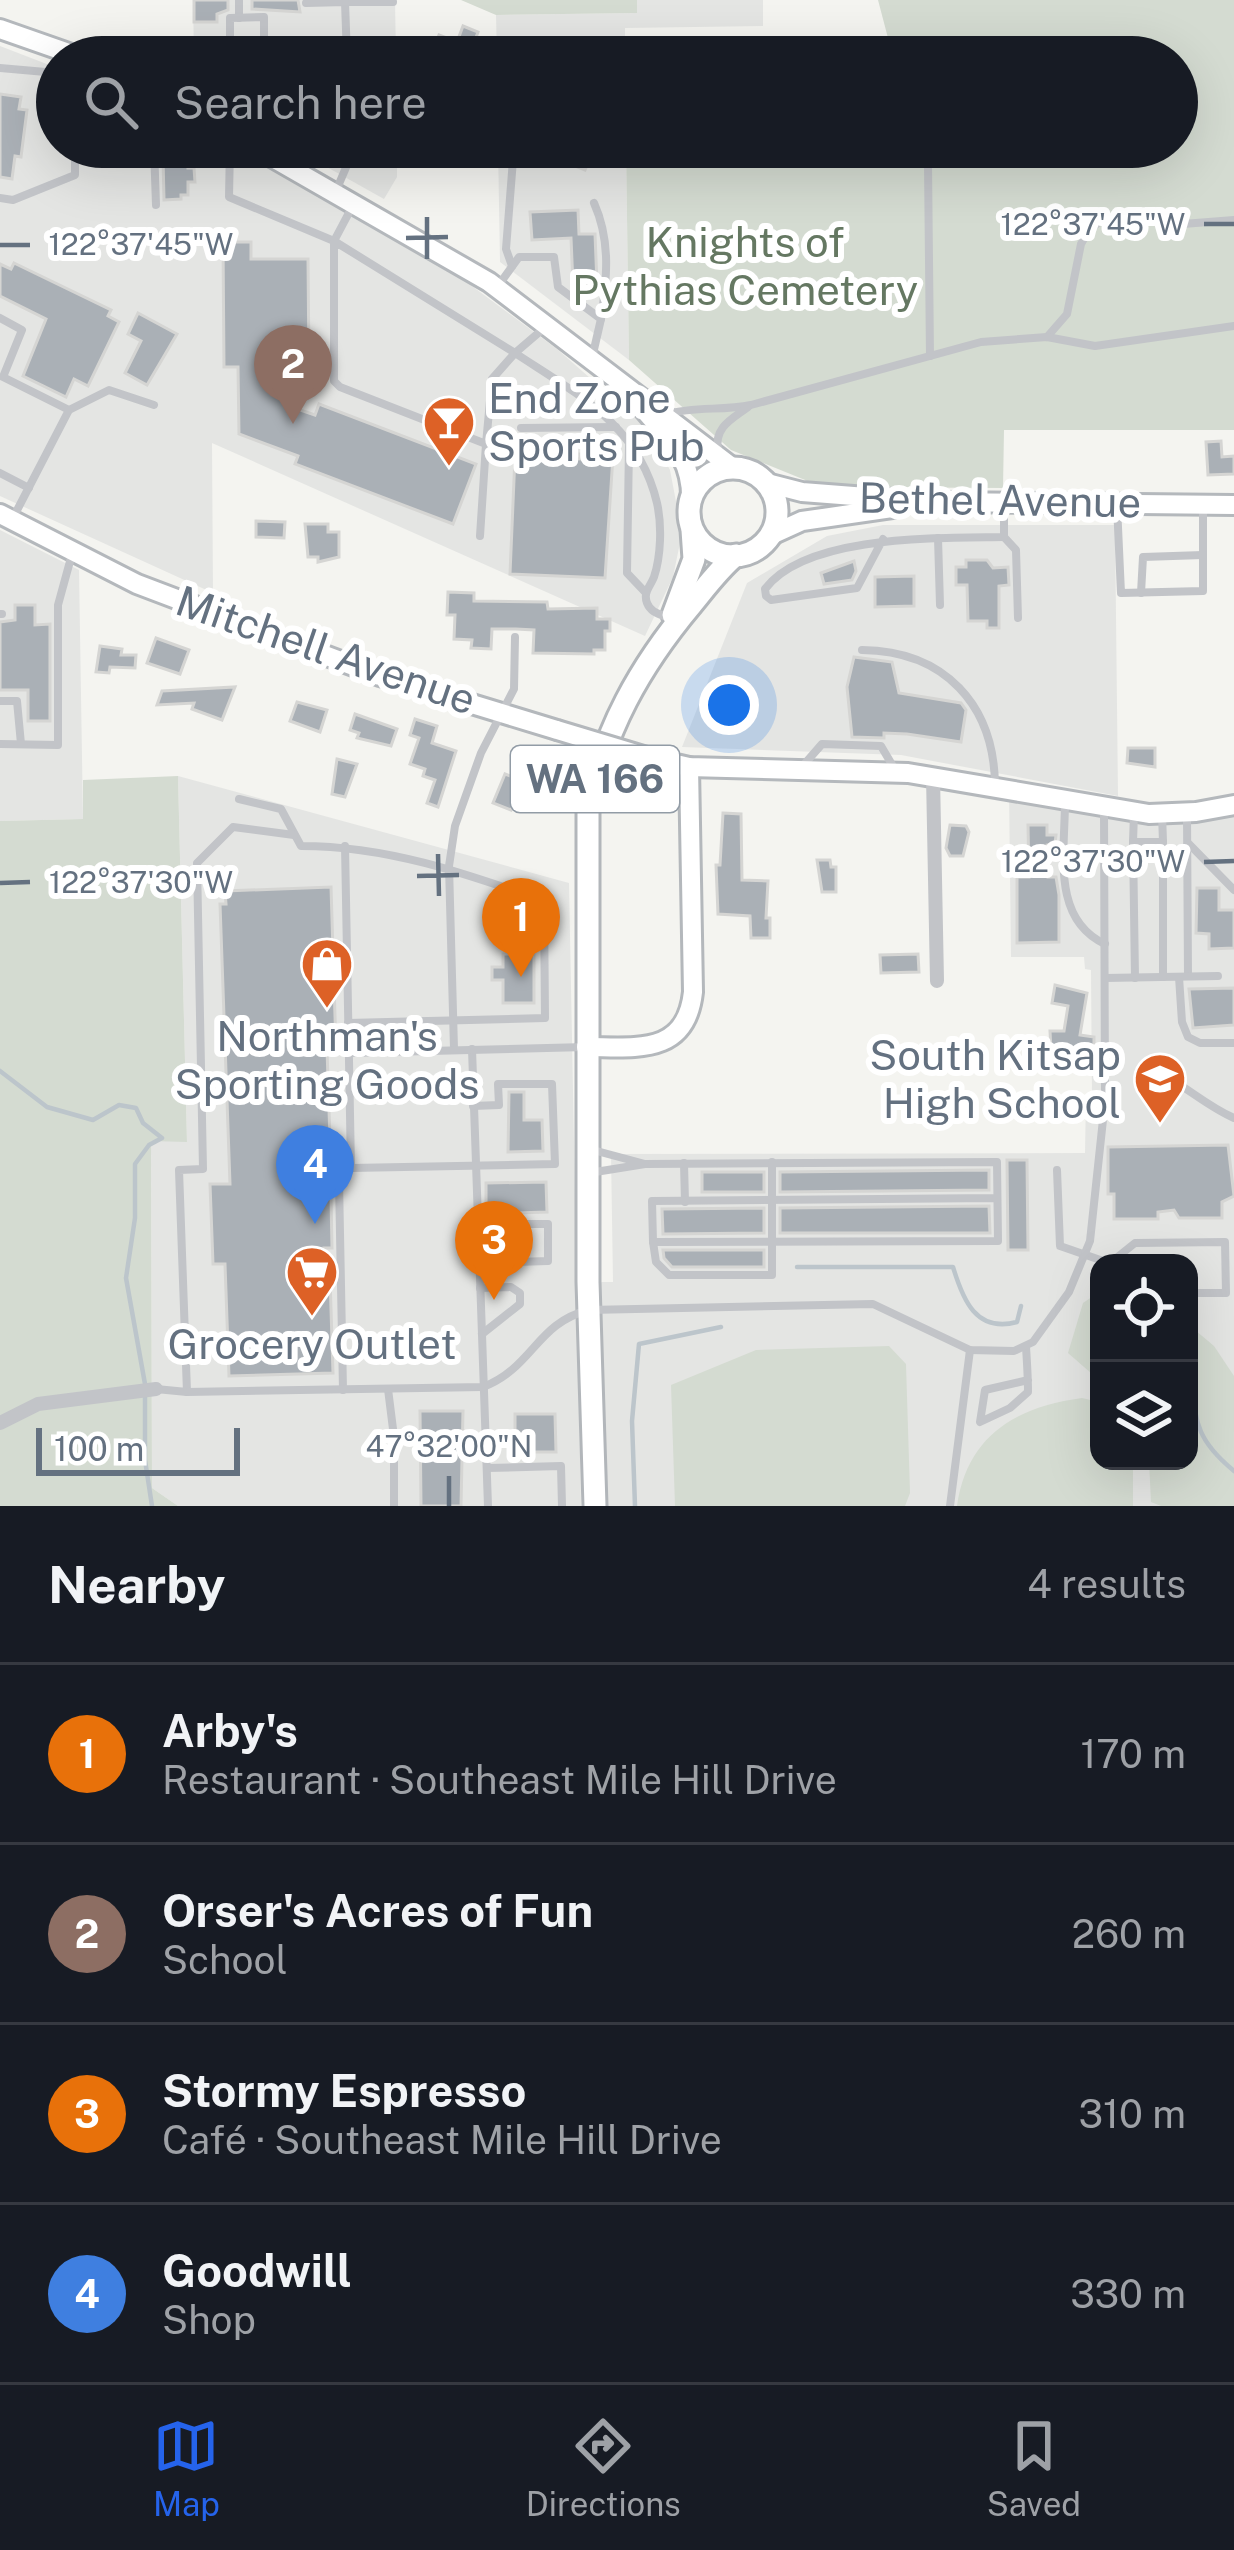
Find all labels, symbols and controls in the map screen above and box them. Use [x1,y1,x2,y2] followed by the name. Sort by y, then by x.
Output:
[36,36,1198,168] search box
[78,69,144,135] icon: search
[174,76,427,129] text: Search here
[1001,206,1185,242] text: 122°37'45"W
[572,217,918,314] park label: Knights of Pythias Cemetery
[49,226,233,262] text: 122°37'45"W
[254,325,332,424] pin: 2
[488,373,705,470] place label: End Zone Sports Pub
[421,394,477,468] bar icon: End Zone Sports Pub
[858,473,1142,526] street label: Bethel Avenue
[170,575,482,724] street label: Mitchell Avenue
[699,675,759,735] your location
[511,746,679,812] road number: WA 166
[1001,843,1185,879] text: 122°37'30"W
[49,864,233,900] text: 122°37'30"W
[482,878,560,977] pin: 1
[299,936,355,1010] shop icon: Northman's Sporting Goods
[175,1011,479,1108] place label: Northman's Sporting Goods
[869,1030,1121,1127] place label: South Kitsap High School
[1132,1051,1188,1125] school or university icon: South Kitsap High School
[276,1125,354,1224] pin: 4
[455,1201,533,1300] pin: 3
[284,1244,340,1318] supermarket icon: Grocery Outlet
[1090,1254,1198,1470] map controls
[1090,1254,1198,1362] button: locate
[168,1319,457,1368] place label: Grocery Outlet
[1090,1362,1198,1470] button: layers
[36,1422,240,1475] scale bar
[366,1428,532,1464] text: 47°32'00"N
[54,1430,144,1468] text: 100 m
[48,1555,225,1614] text: Nearby
[1027,1561,1186,1607] text: 4 results
[162,1704,298,1757] text: Arby's
[79,1731,95,1777] text: 1
[1080,1731,1186,1777] text: 170 m
[162,1757,837,1803] text: Restaurant · Southeast Mile Hill Drive
[162,1884,593,1937] text: Orser's Acres of Fun
[75,1911,99,1957] text: 2
[1072,1911,1186,1957] text: 260 m
[162,1937,287,1983] text: School
[162,2064,526,2117] text: Stormy Espresso
[74,2091,100,2137] text: 3
[1078,2091,1186,2137] text: 310 m
[162,2117,722,2163] text: Café · Southeast Mile Hill Drive
[162,2244,352,2297] text: Goodwill
[74,2271,100,2317] text: 4
[1070,2271,1186,2317] text: 330 m
[162,2297,256,2343] text: Shop
[153,2413,220,2523] tab: Map
[526,2413,681,2523] tab: Directions
[987,2413,1081,2523] tab: Saved

